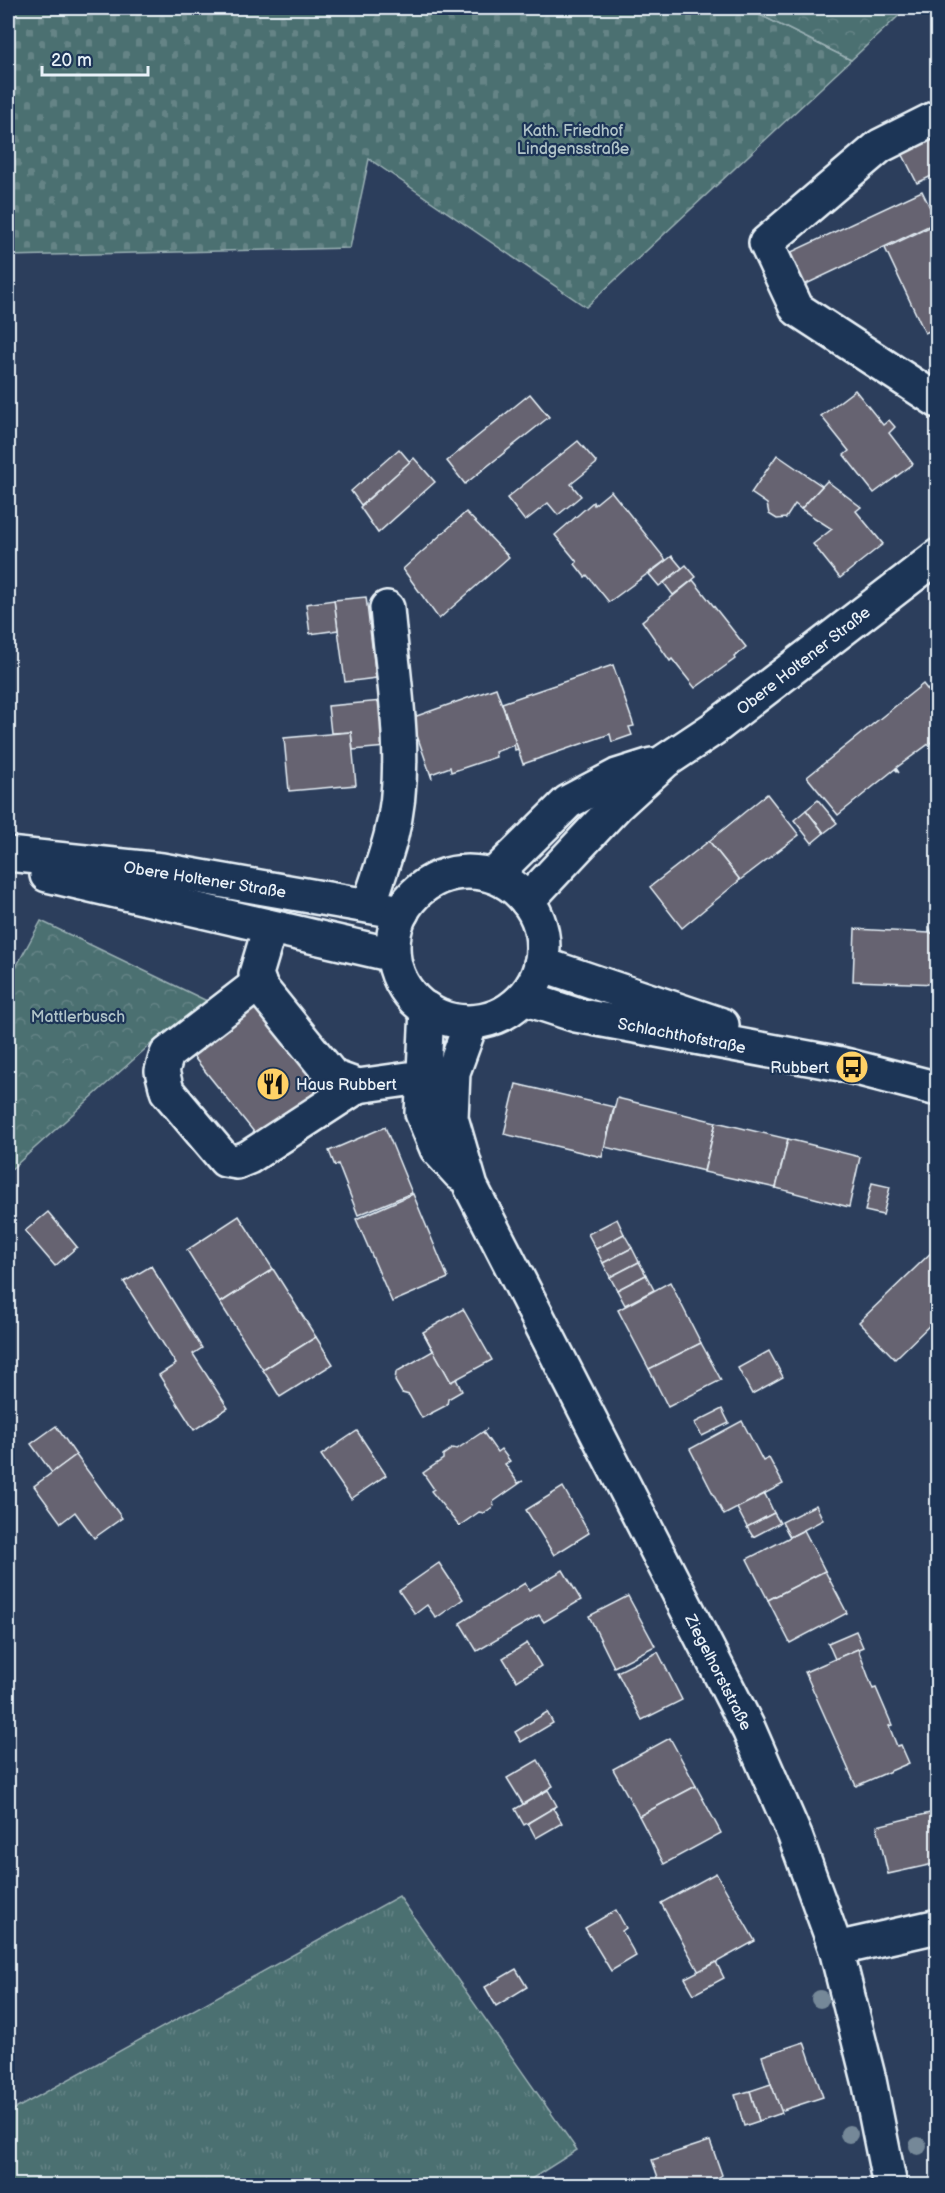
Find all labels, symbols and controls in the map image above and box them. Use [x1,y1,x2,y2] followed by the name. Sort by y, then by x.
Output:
[42,39,148,77] scale bar
[51,50,92,71] text: 20 m
[517,122,630,159] park label: Kath. Friedhof Lindgensstraße
[733,603,875,719] street label: Obere Holtener Straße
[122,858,288,903] street label: Obere Holtener Straße
[31,1008,125,1027] park label: Mattlerbusch
[616,1015,748,1058] street label: Schlachthofstraße
[834,1049,870,1085] bus stop icon: Rubbert
[770,1059,829,1078] place label: Rubbert
[255,1066,291,1102] restaurant icon: Haus Rubbert
[296,1076,397,1095] place label: Haus Rubbert
[680,1611,755,1734] street label: Ziegelhorststraße

